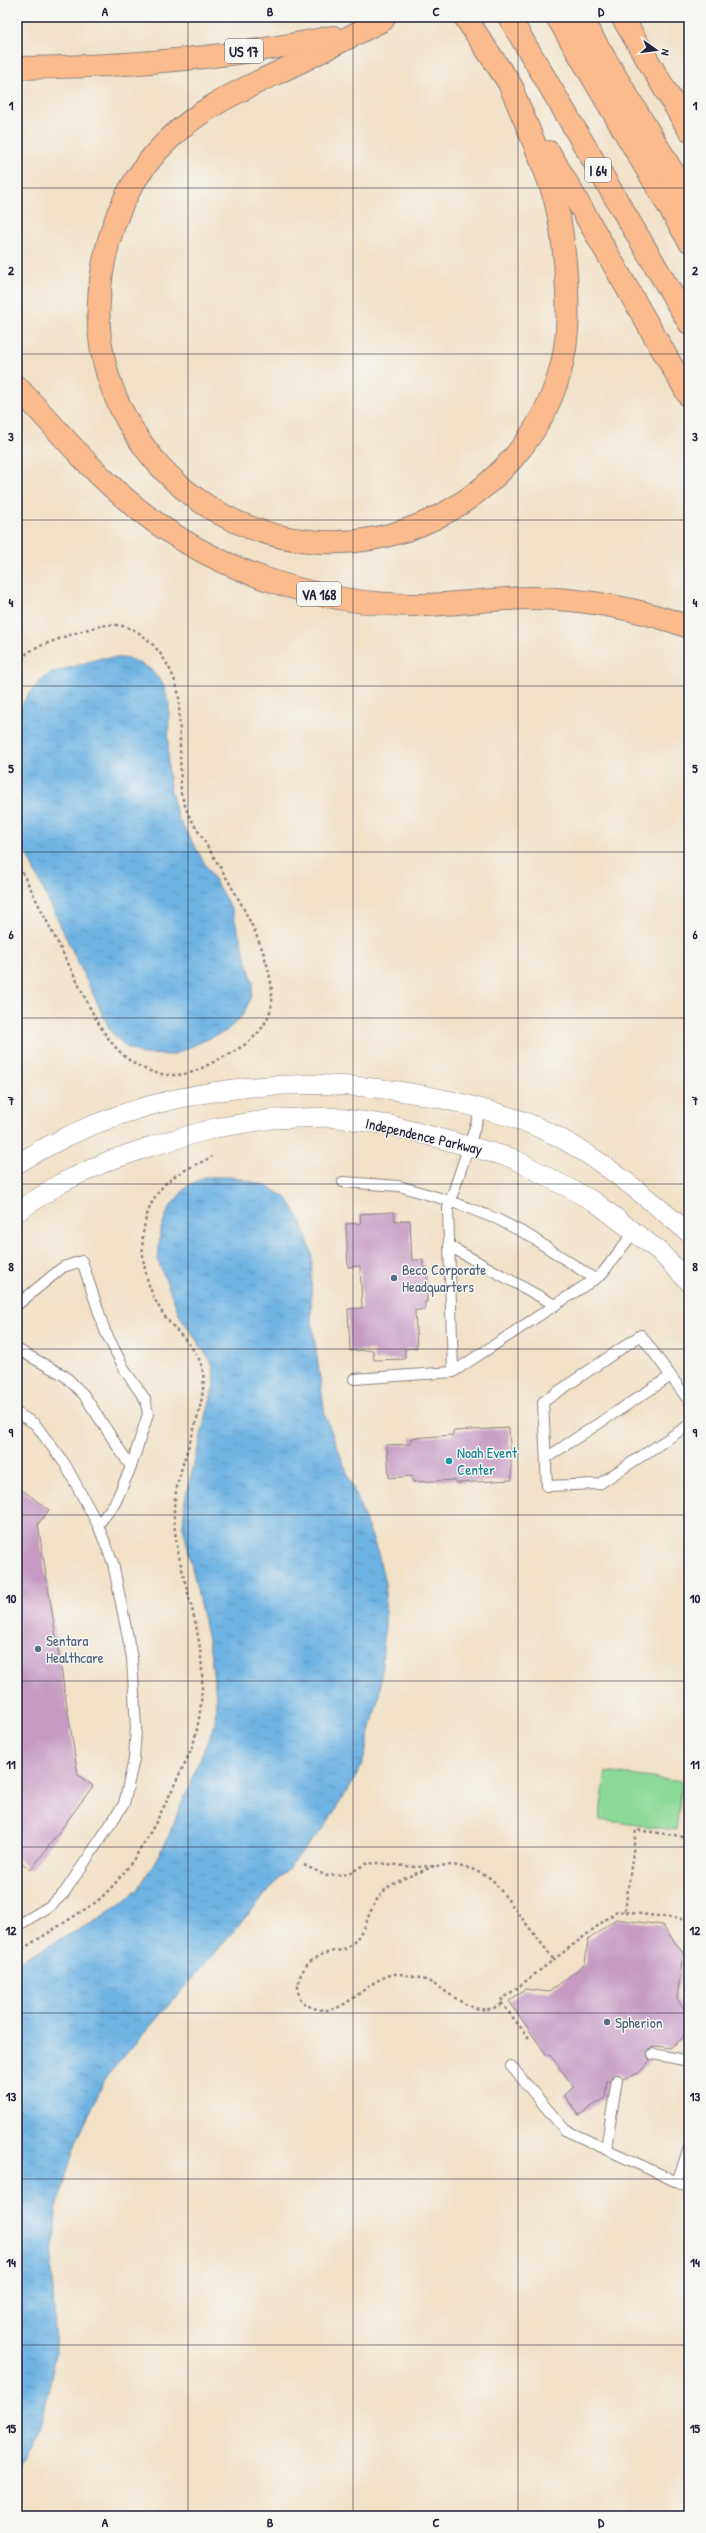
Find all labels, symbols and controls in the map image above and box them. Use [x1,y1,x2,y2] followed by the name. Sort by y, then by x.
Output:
[102,2,109,20] text: A
[267,2,274,20] text: B
[432,2,440,20] text: C
[598,2,605,20] text: D
[636,30,676,70] north arrow
[225,39,263,63] road number: US 17
[658,48,673,57] text: N
[9,96,14,114] text: 1
[693,96,698,114] text: 1
[585,158,611,182] road number: I 64
[8,261,15,279] text: 2
[692,261,699,279] text: 2
[8,427,14,445] text: 3
[692,427,698,445] text: 3
[297,582,341,606] road number: VA 168
[9,593,14,611] text: 4
[693,593,698,611] text: 4
[8,759,14,777] text: 5
[692,759,698,777] text: 5
[8,925,14,943] text: 6
[692,925,698,943] text: 6
[7,1091,15,1109] text: 7
[691,1091,699,1109] text: 7
[363,1112,485,1160] street label: Independence Parkway
[8,1257,14,1275] text: 8
[692,1257,698,1275] text: 8
[402,1259,486,1297] place label: Beco Corporate Headquarters
[389,1273,399,1283] marker: Beco Corporate Headquarters
[9,1423,14,1441] text: 9
[693,1423,698,1441] text: 9
[457,1442,518,1480] place label: Noah Event Center
[444,1456,454,1466] marker: Noah Event Center
[6,1589,16,1607] text: 10
[690,1589,700,1607] text: 10
[46,1630,104,1668] place label: Sentara Healthcare
[33,1644,43,1654] marker: Sentara Healthcare
[6,1755,16,1773] text: 11
[690,1755,700,1773] text: 11
[6,1921,17,1939] text: 12
[690,1921,701,1939] text: 12
[615,2012,663,2033] place label: Spherion
[602,2017,612,2027] marker: Spherion
[6,2087,16,2105] text: 13
[690,2087,700,2105] text: 13
[6,2253,16,2271] text: 14
[690,2253,700,2271] text: 14
[6,2419,17,2437] text: 15
[690,2419,701,2437] text: 15
[102,2513,109,2531] text: A
[267,2513,274,2531] text: B
[432,2513,440,2531] text: C
[598,2513,605,2531] text: D

